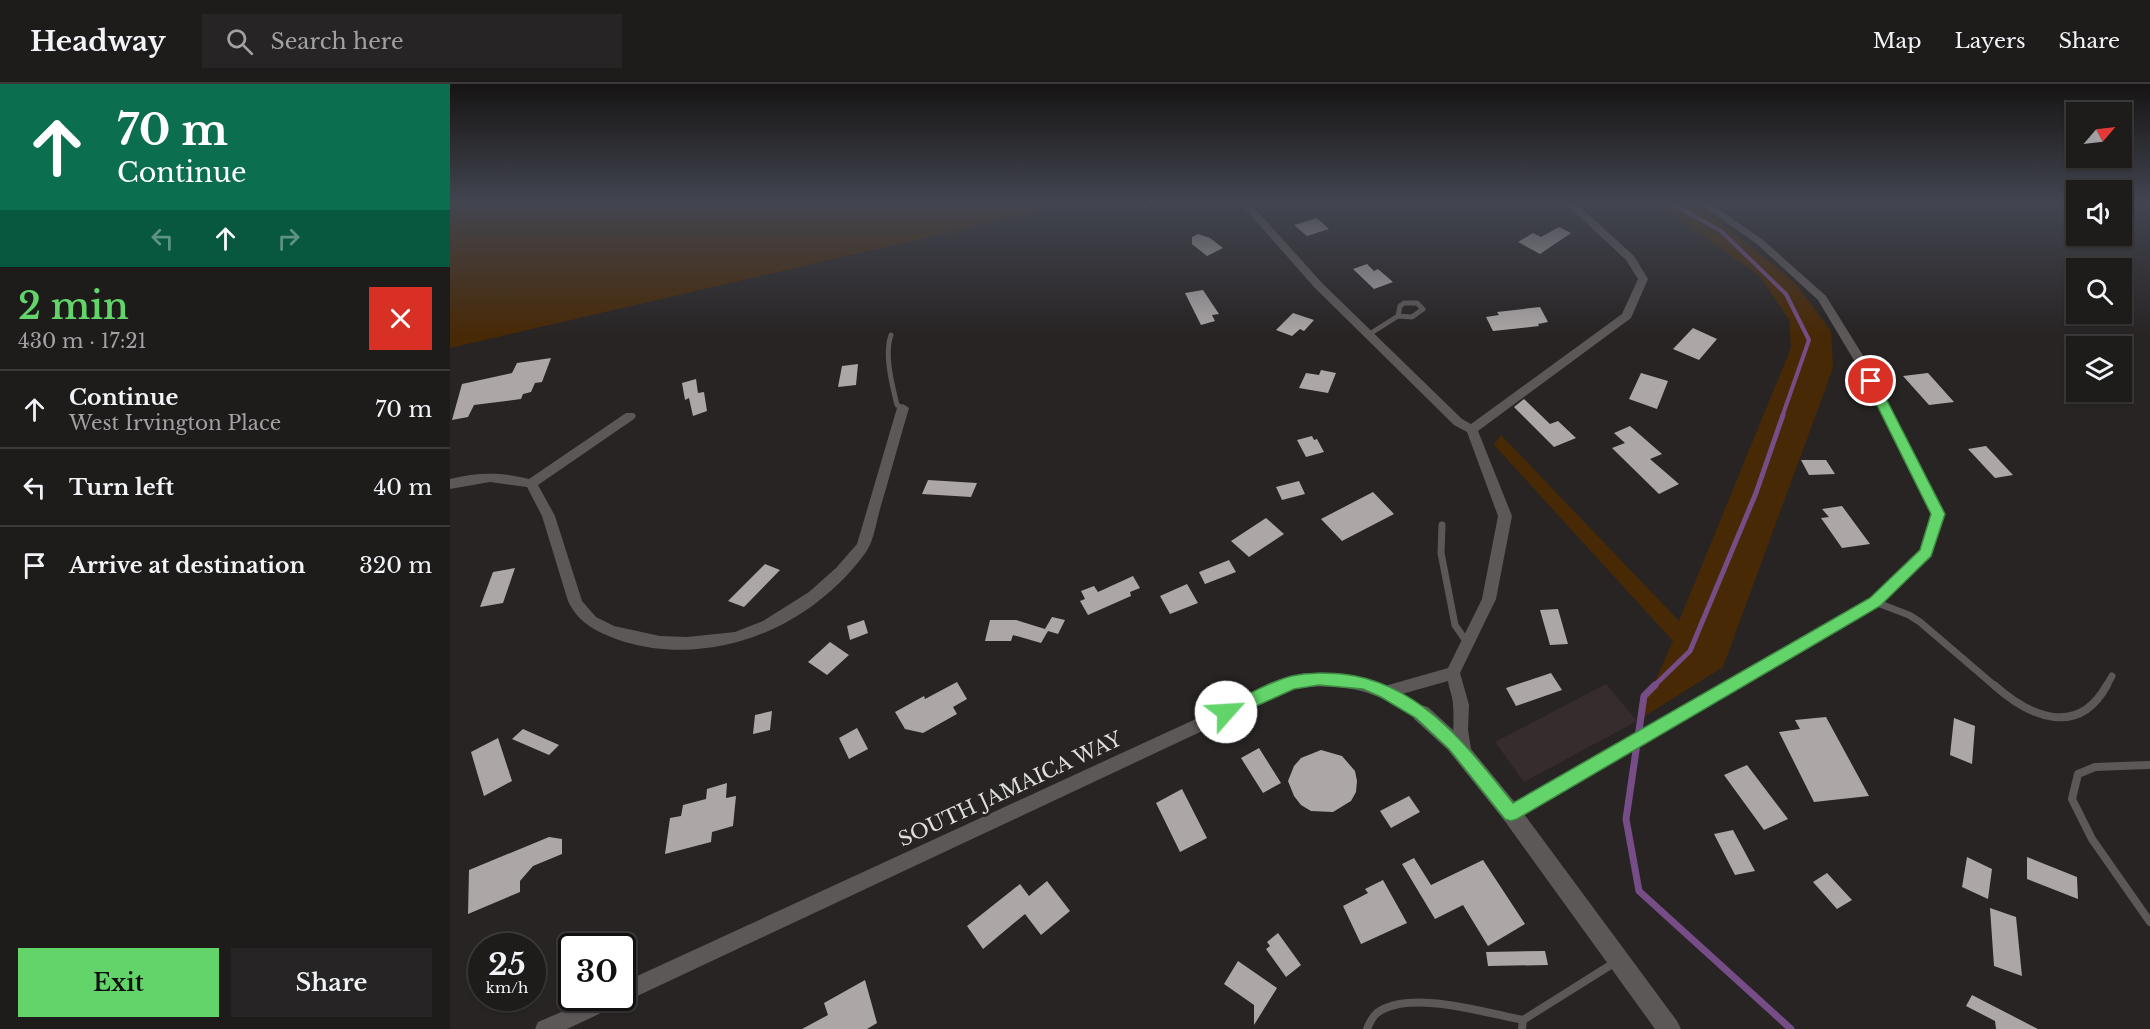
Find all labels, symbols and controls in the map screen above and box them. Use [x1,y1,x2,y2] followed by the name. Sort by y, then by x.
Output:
[202,14,622,68] search box
[30,24,166,59] text: Headway
[223,25,256,58] icon: search
[271,28,404,55] text: Search here
[1873,28,1922,54] text: Map
[1955,28,2026,54] text: Layers
[2059,28,2120,54] text: Share
[2066,102,2132,168] north arrow
[2066,102,2132,402] map controls
[117,104,228,156] text: 70 m
[18,108,96,186] icon: ahead
[117,156,247,189] text: Continue
[2066,180,2132,246] button: sound
[146,222,179,255] icon: left
[209,222,242,255] icon: ahead
[272,222,305,255] icon: right
[2066,258,2132,324] button: search
[18,284,129,329] text: 2 min
[369,287,432,350] button: close
[18,329,147,353] text: 430 m · 17:21
[2066,336,2132,402] button: layers
[1845,355,1896,406] pin
[1854,364,1887,397] icon: arrive
[69,384,178,411] text: Continue
[18,393,51,426] icon: ahead
[375,396,432,423] text: 70 m
[69,411,281,435] text: West Irvington Place
[18,471,51,504] icon: left
[69,474,174,501] text: Turn left
[374,474,432,501] text: 40 m
[18,549,51,582] icon: arrive
[69,552,306,579] text: Arrive at destination
[359,552,432,579] text: 320 m
[1194,680,1258,744] position arrow
[894,726,1126,851] street label: SOUTH JAMAICA WAY
[558,933,636,1011] speed limit sign: 30
[488,946,526,983] text: 25
[18,948,219,1017] button: Exit
[231,948,432,1017] button: Share
[486,978,528,997] text: km/h

